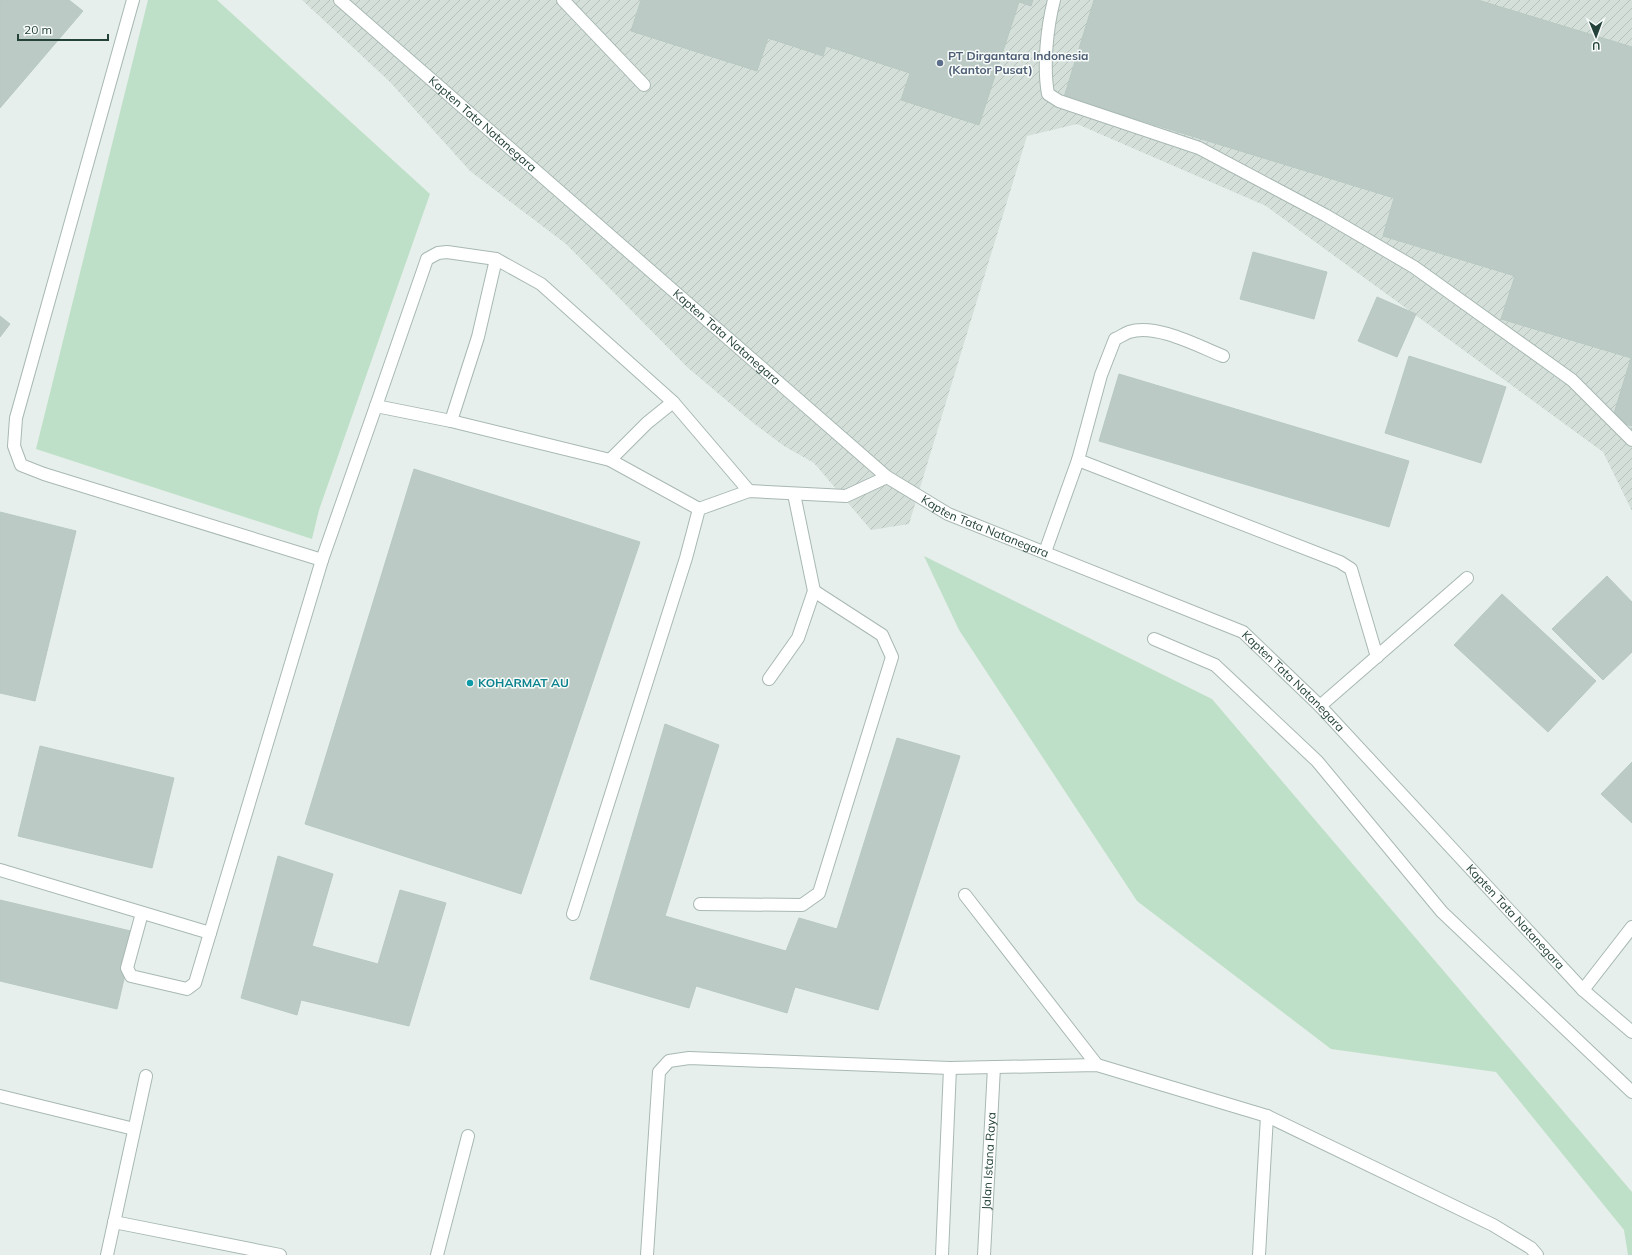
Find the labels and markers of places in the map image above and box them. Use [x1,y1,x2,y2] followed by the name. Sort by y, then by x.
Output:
[948,48,1089,77] place label: PT Dirgantara Indonesia (Kantor Pusat)
[935,58,945,68] marker: PT Dirgantara Indonesia (Kantor Pusat)
[478,675,569,690] place label: KOHARMAT AU
[465,678,475,688] marker: KOHARMAT AU

